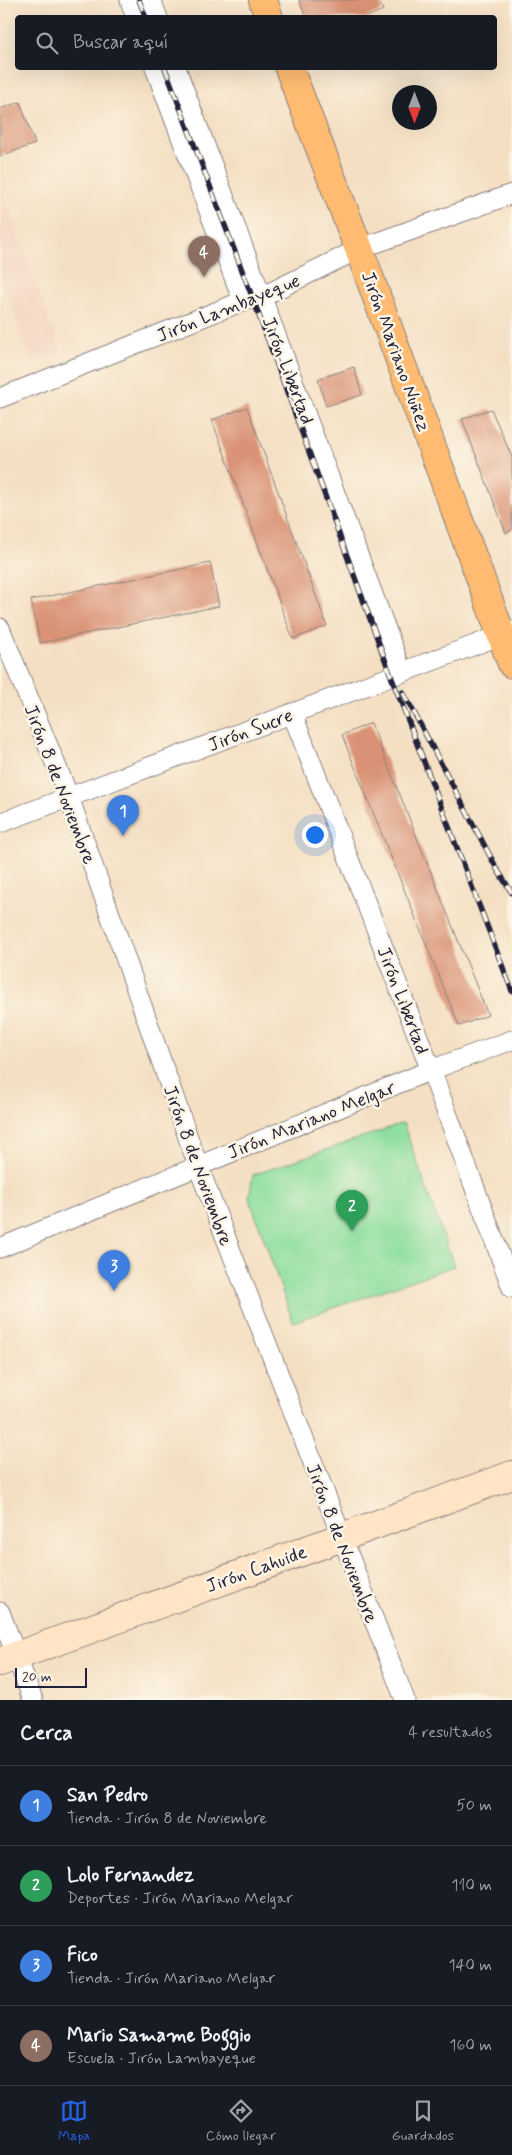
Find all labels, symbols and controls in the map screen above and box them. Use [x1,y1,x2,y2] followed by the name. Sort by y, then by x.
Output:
[15,15,497,70] search box
[33,29,61,57] icon: search
[73,30,168,55] text: Buscar aquí
[392,85,437,130] north arrow
[188,236,220,277] pin: 4
[153,268,304,349] street label: Jirón Lambayeque
[355,268,436,435] street label: Jirón Mariano Nuñez
[256,313,320,428] street label: Jirón Libertad
[18,701,102,868] street label: Jirón 8 de Noviembre
[205,703,296,758] street label: Jirón Sucre
[107,795,139,836] pin: 1
[302,822,328,848] your location
[371,943,435,1058] street label: Jirón Libertad
[224,1075,400,1166] street label: Jirón Mariano Melgar
[157,1082,238,1249] street label: Jirón 8 de Noviembre
[336,1190,368,1231] pin: 2
[98,1250,130,1291] pin: 3
[300,1460,384,1627] street label: Jirón 8 de Noviembre
[203,1540,310,1599] street label: Jirón Cahuide
[15,1665,88,1688] scale bar
[22,1668,52,1686] text: 20 m
[20,1719,73,1747] text: Cerca
[408,1722,492,1743] text: 4 resultados
[67,1783,148,1808] text: San Pedro
[32,1795,40,1816] text: 1
[456,1795,492,1816] text: 50 m
[67,1808,267,1829] text: Tienda · Jirón 8 de Noviembre
[67,1863,194,1888] text: Lolo Fernandez
[32,1875,40,1896] text: 2
[451,1875,492,1896] text: 110 m
[67,1888,293,1909] text: Deportes · Jirón Mariano Melgar
[67,1943,98,1968] text: Fico
[32,1955,40,1976] text: 3
[448,1955,492,1976] text: 140 m
[67,1968,275,1989] text: Tienda · Jirón Mariano Melgar
[67,2023,251,2048] text: Mario Samame Boggio
[31,2035,41,2056] text: 4
[449,2035,492,2056] text: 160 m
[67,2048,256,2069] text: Escuela · Jirón Lambayeque
[58,2097,90,2145] tab: Mapa
[206,2097,276,2145] tab: Cómo llegar
[392,2097,454,2145] tab: Guardados

